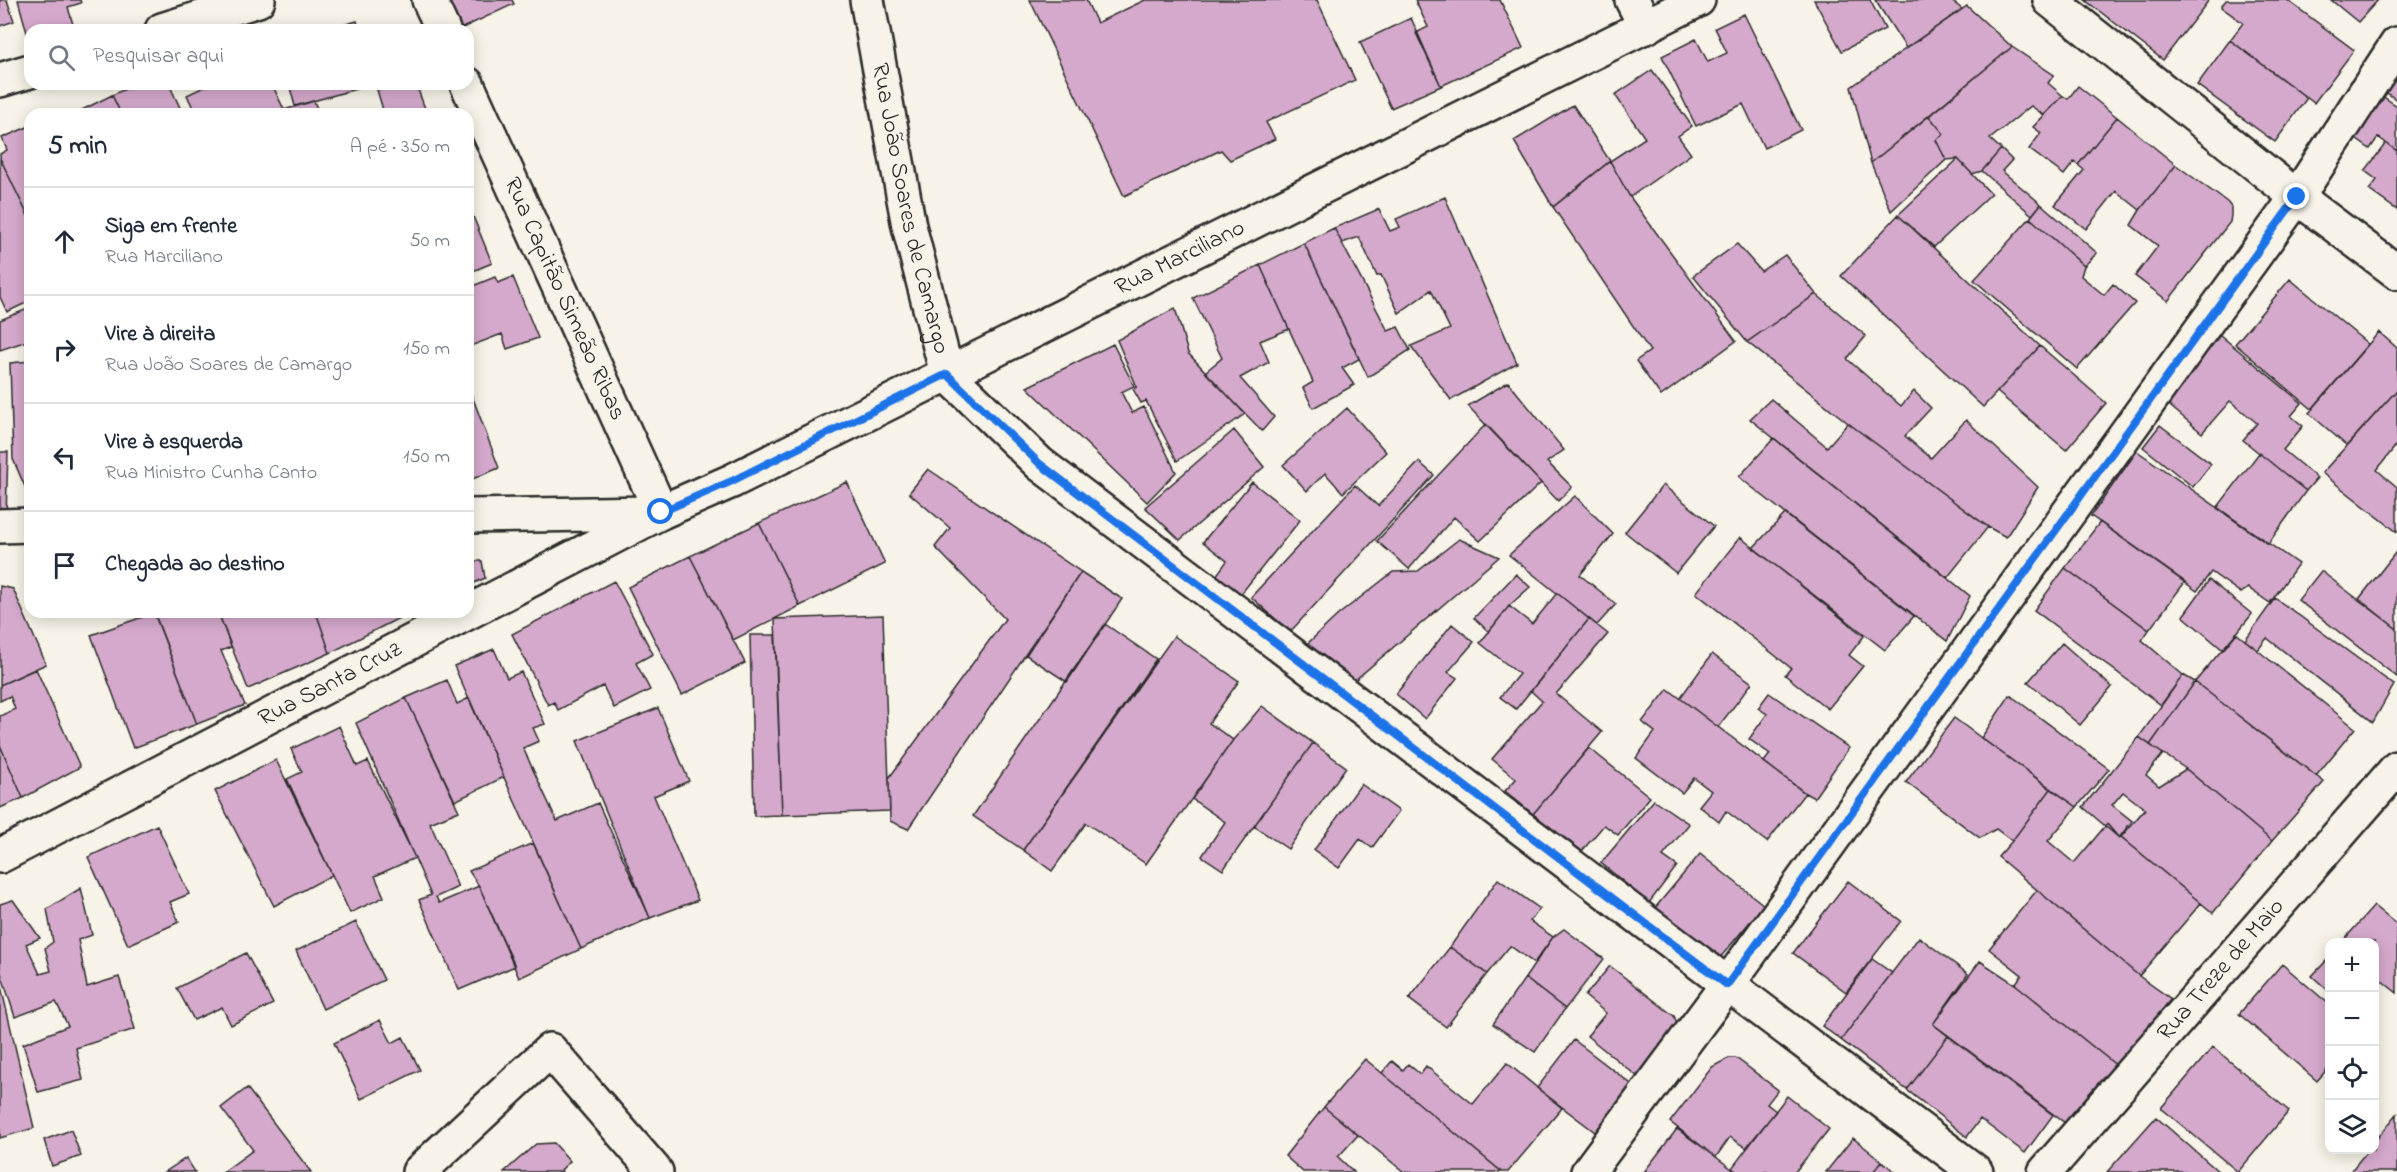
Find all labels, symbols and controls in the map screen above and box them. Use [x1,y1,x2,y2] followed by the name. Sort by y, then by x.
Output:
[24,24,474,90] search box
[45,41,78,74] icon: search
[93,41,224,73] text: Pesquisar aqui
[862,60,959,358] street label: Rua João Soares de Camargo
[48,128,107,166] text: 5 min
[350,133,450,162] text: A pé · 350 m
[494,172,635,426] street label: Rua Capitão Simeão Ribas
[2283,183,2309,209] route end
[105,211,237,243] text: Siga em frente
[1109,211,1251,305] street label: Rua Marciliano
[48,225,81,258] icon: ahead
[409,227,450,256] text: 50 m
[105,243,223,272] text: Rua Marciliano
[105,319,215,351] text: Vire à direita
[48,333,81,366] icon: right
[403,335,450,364] text: 150 m
[105,351,352,380] text: Rua João Soares de Camargo
[105,427,243,459] text: Vire à esquerda
[48,441,81,474] icon: left
[403,443,450,472] text: 150 m
[105,459,317,488] text: Rua Ministro Cunha Canto
[647,498,673,524] route start
[48,549,81,582] icon: arrive
[105,549,285,581] text: Chegada ao destino
[252,632,409,736] street label: Rua Santa Cruz
[2149,891,2293,1049] street label: Rua Treze de Maio
[2325,938,2379,1154] map controls
[2325,938,2379,992] button: +
[2325,992,2379,1046] button: −
[2325,1046,2379,1100] button: locate
[2325,1100,2379,1154] button: layers

